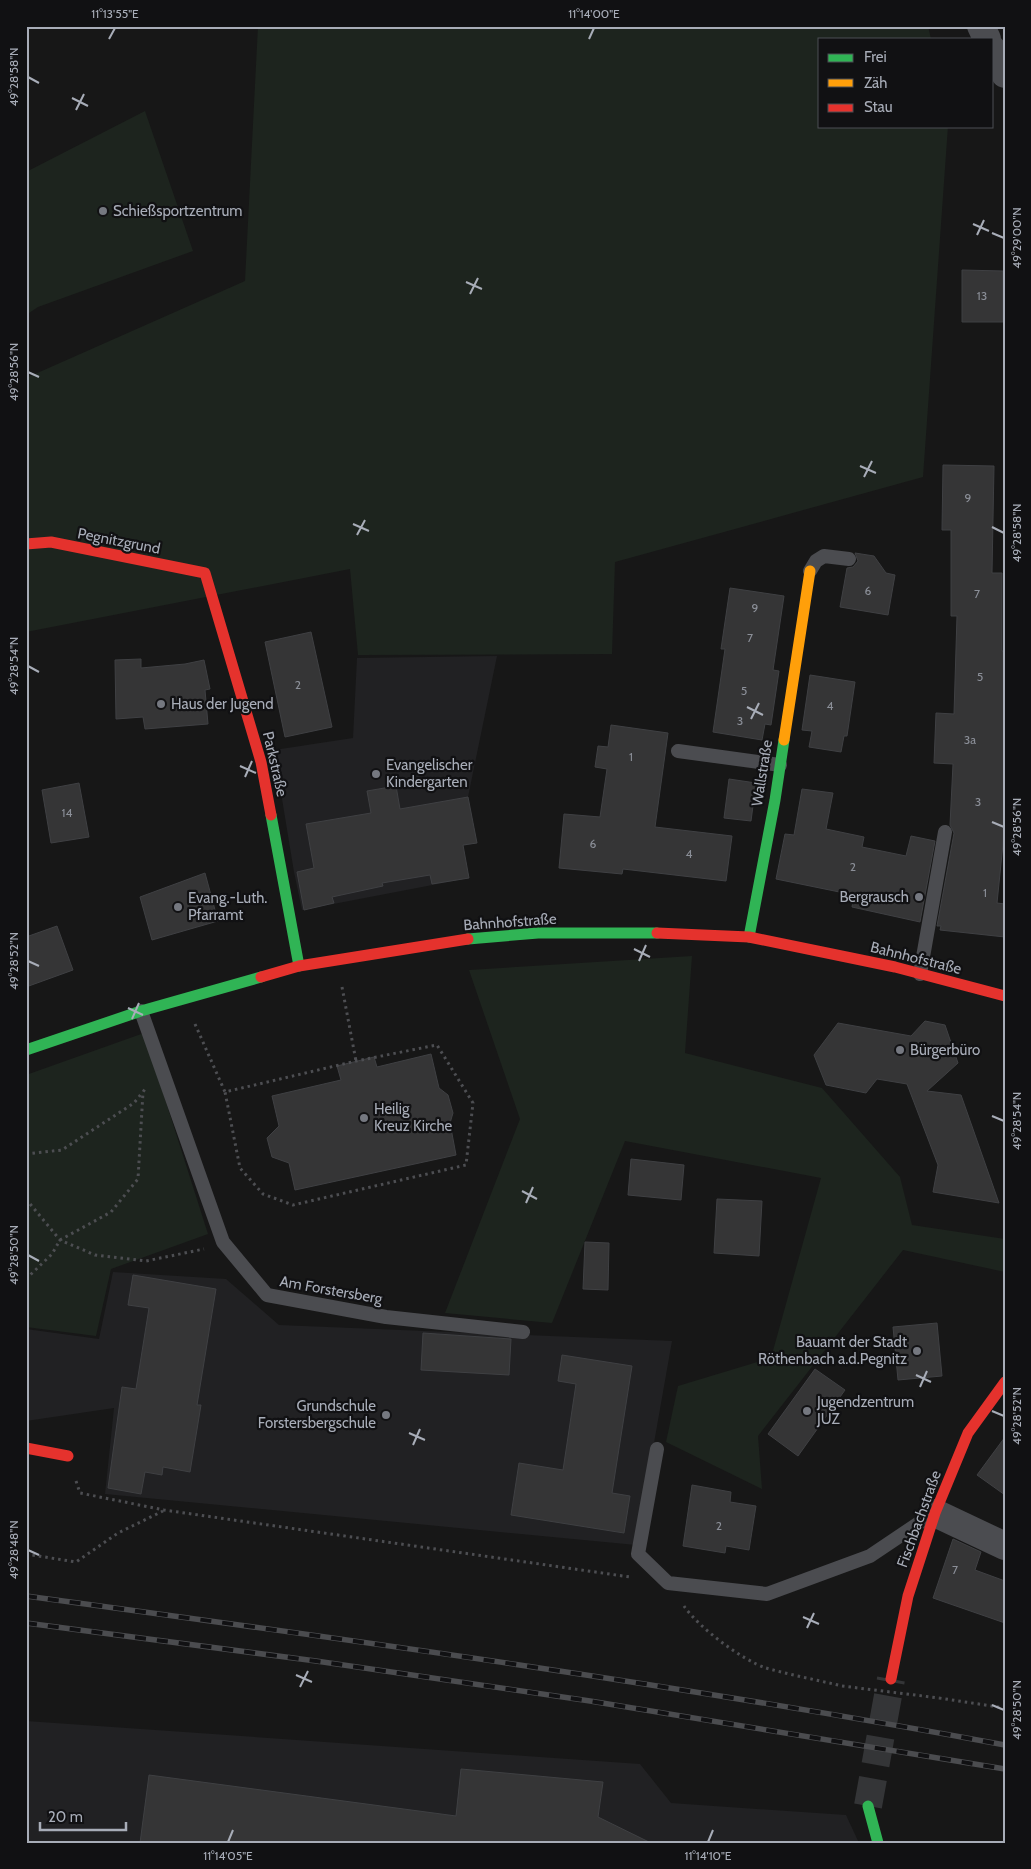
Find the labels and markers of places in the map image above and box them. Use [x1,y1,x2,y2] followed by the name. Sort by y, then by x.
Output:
[113,202,242,220] place label: Schießsportzentrum
[97,205,109,217] marker: Schießsportzentrum
[171,695,274,713] place label: Haus der Jugend
[155,698,167,710] marker: Haus der Jugend
[386,756,473,791] place label: Evangelischer Kindergarten
[370,768,382,780] marker: Evangelischer Kindergarten
[839,888,909,906] place label: Bergrausch
[188,889,267,924] place label: Evang.-Luth. Pfarramt
[913,891,925,903] marker: Bergrausch
[172,901,184,913] marker: Evang.-Luth. Pfarramt
[910,1041,980,1059] place label: Bürgerbüro
[894,1044,906,1056] marker: Bürgerbüro
[374,1100,453,1135] place label: Heilig Kreuz Kirche
[358,1112,370,1124] marker: Heilig Kreuz Kirche
[758,1333,907,1368] place label: Bauamt der Stadt Röthenbach a.d.Pegnitz
[911,1345,923,1357] marker: Bauamt der Stadt Röthenbach a.d.Pegnitz
[816,1393,914,1428] place label: Jugendzentrum JUZ
[258,1397,376,1432] place label: Grundschule Forstersbergschule
[801,1405,813,1417] marker: Jugendzentrum JUZ
[380,1409,392,1421] marker: Grundschule Forstersbergschule

